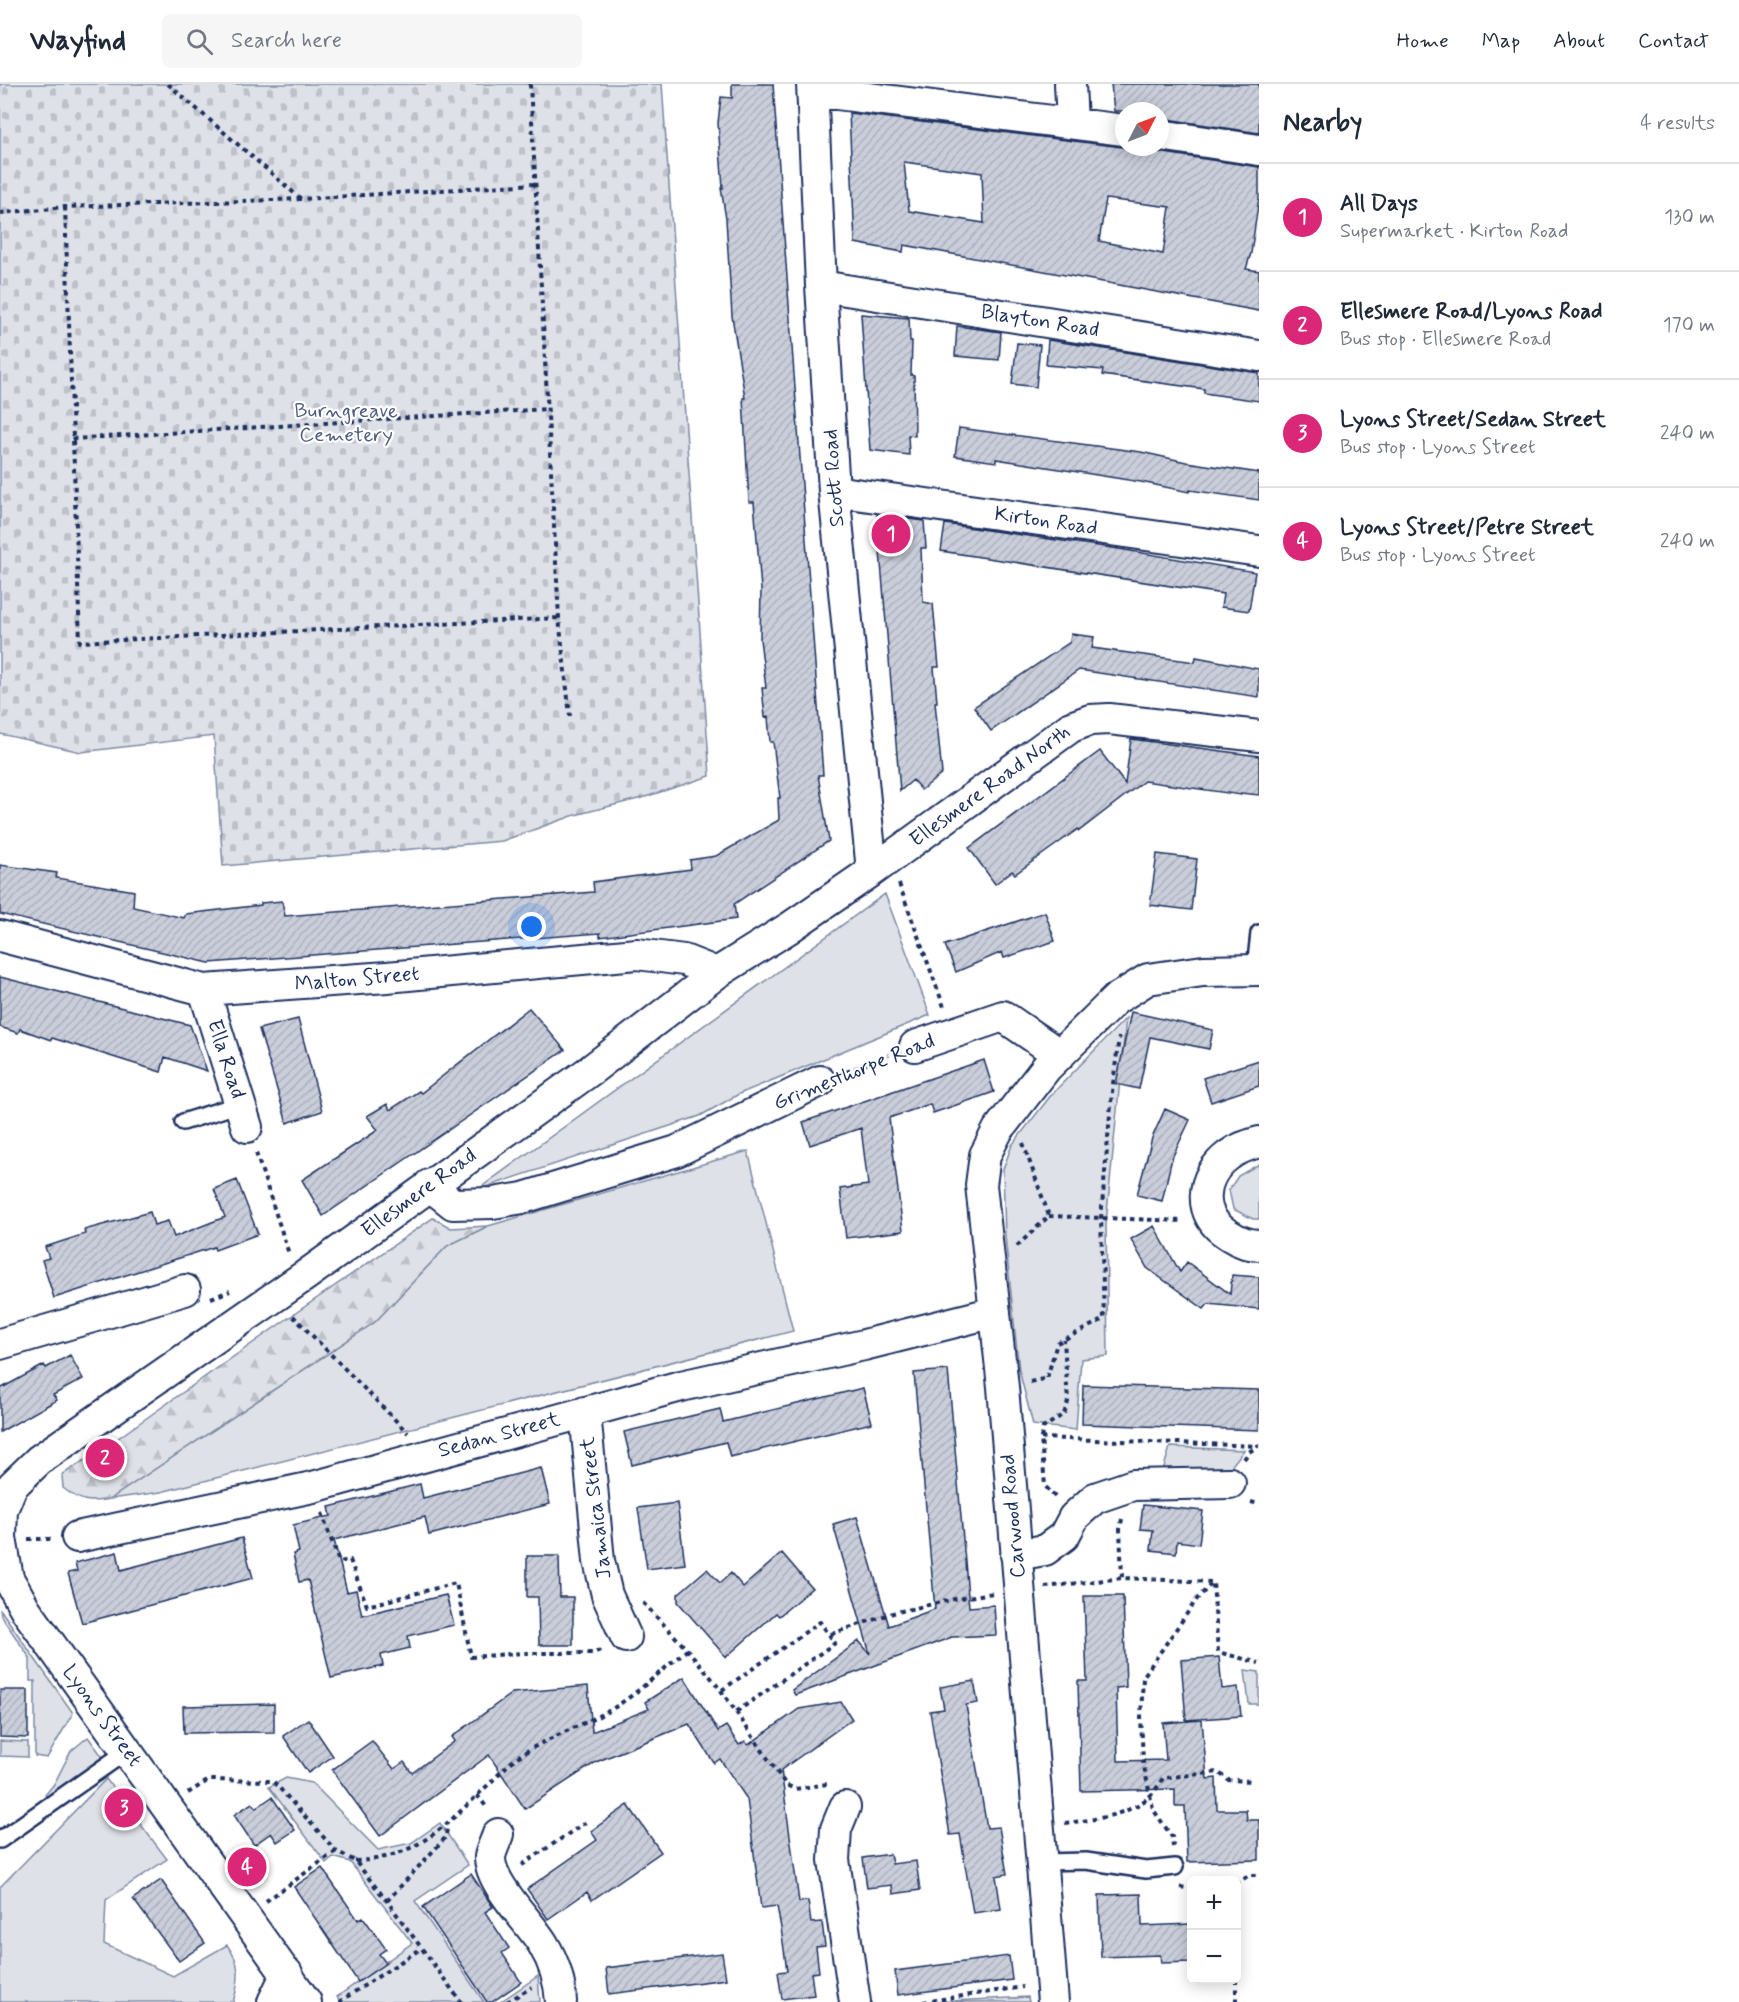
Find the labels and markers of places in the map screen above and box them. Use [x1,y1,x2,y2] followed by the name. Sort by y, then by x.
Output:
[872,512,910,556] pin: 1
[86,1436,124,1480] pin: 2
[104,1786,144,1830] pin: 3
[228,1844,266,1890] pin: 4

